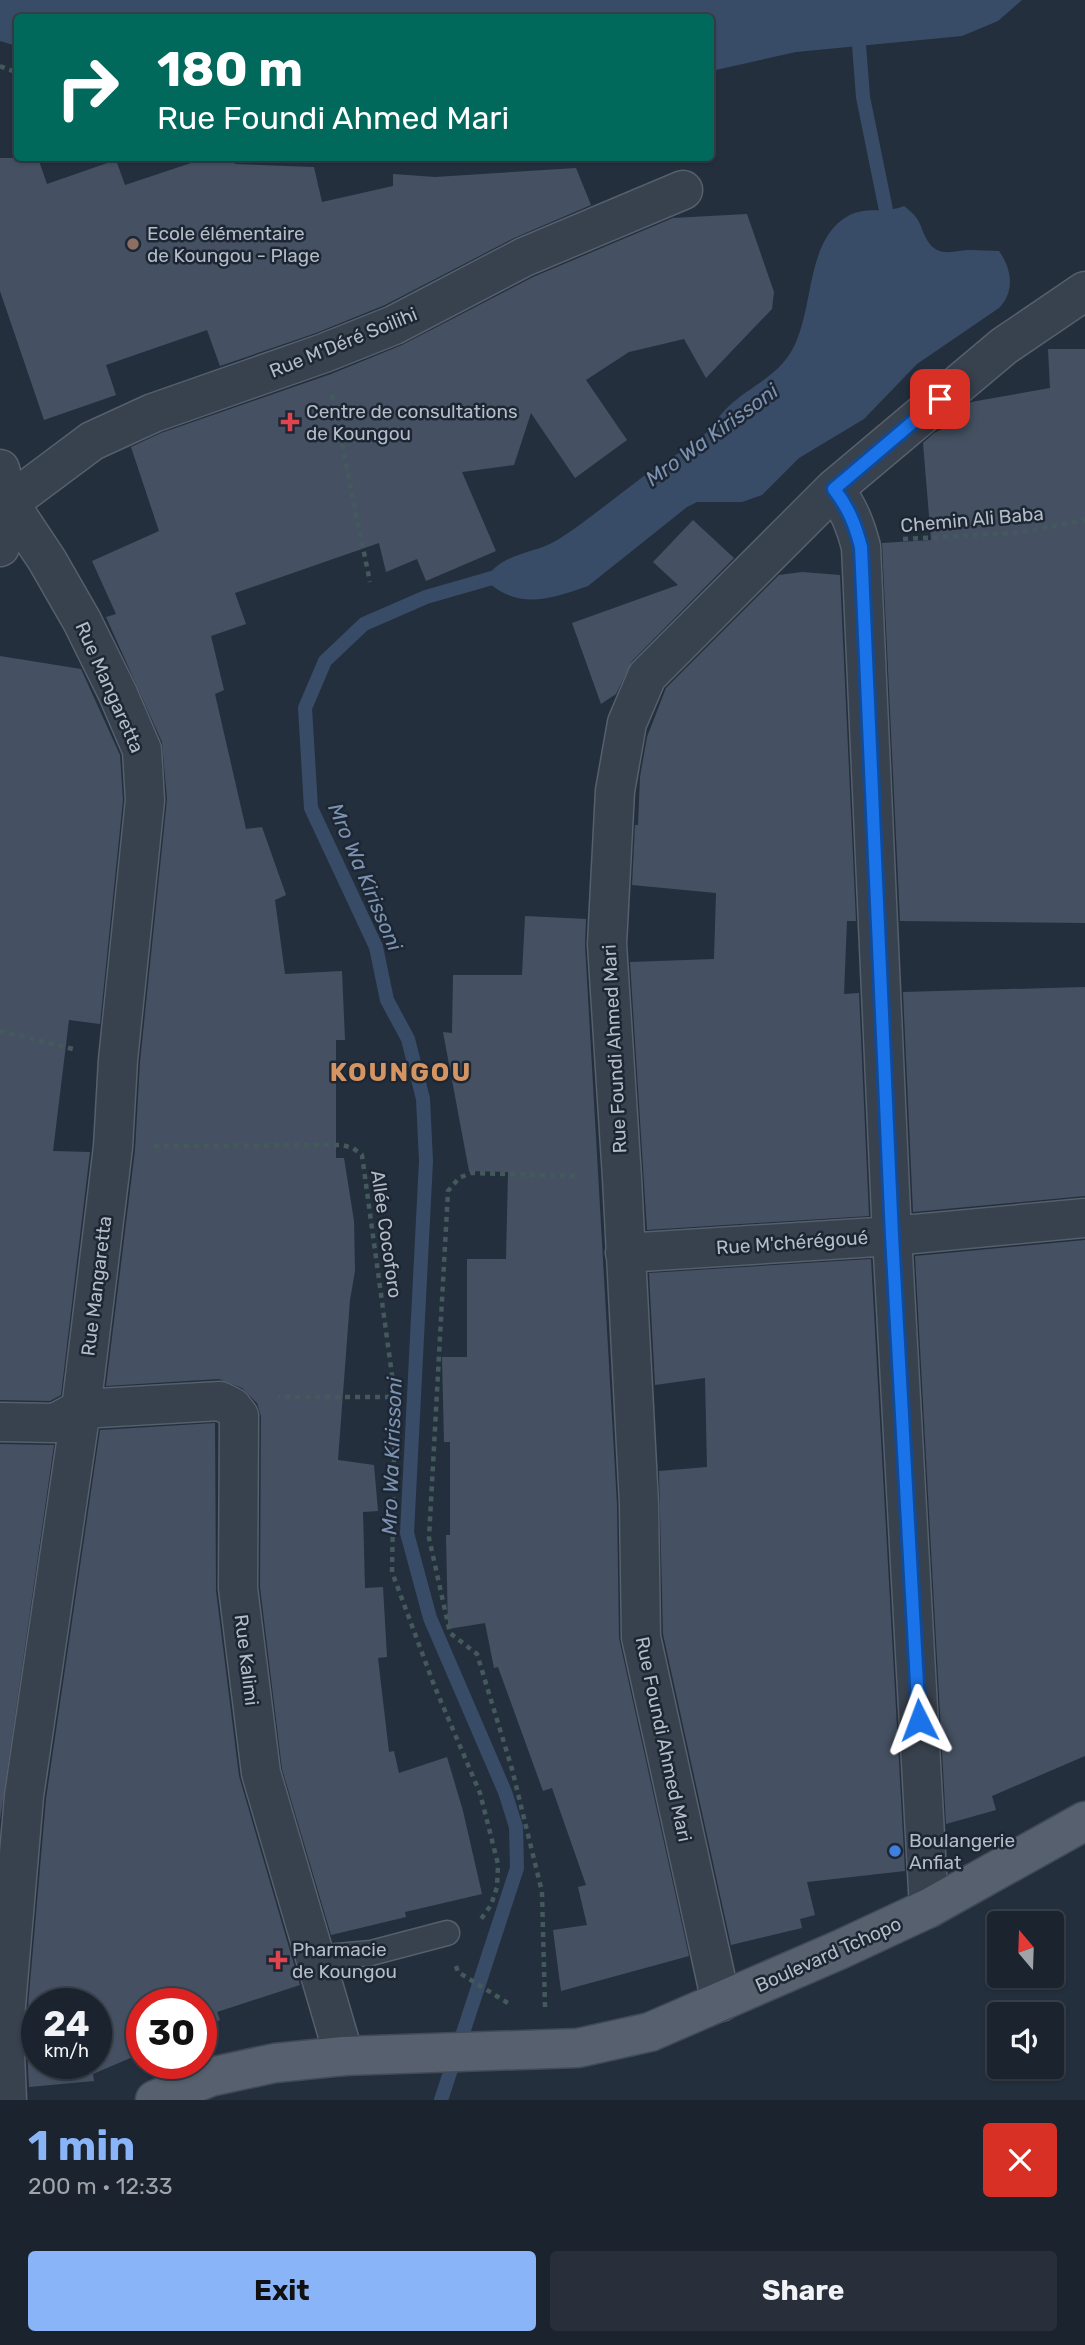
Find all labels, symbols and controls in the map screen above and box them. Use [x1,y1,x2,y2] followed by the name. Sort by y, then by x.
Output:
[157,40,303,98] text: 180 m
[42,42,133,133] icon: right
[157,99,509,137] text: Rue Foundi Ahmed Mari
[147,222,320,267] place label: Ecole élémentaire de Koungou - Plage
[125,236,141,252] marker: Ecole élémentaire de Koungou - Plage
[266,302,420,383] street label: Rue M'Déré Soilihi
[910,369,970,429] pin
[640,378,784,491] water label: Mro Wa Kirissoni
[921,380,959,418] icon: arrive
[306,400,518,445] place label: Centre de consultations de Koungou
[280,412,300,432] marker: Centre de consultations de Koungou
[900,502,1045,537] street label: Chemin Ali Baba
[70,618,149,756] street label: Rue Mangaretta
[323,799,408,955] water label: Mro Wa Kirissoni
[598,944,631,1154] street label: Rue Foundi Ahmed Mari
[330,1057,472,1088] district label: KOUNGOU
[366,1169,407,1299] street label: Allée Cocoforo
[76,1215,117,1357] street label: Rue Mangaretta
[715,1226,869,1259] street label: Rue M'chérégoué
[376,1376,407,1535] water label: Mro Wa Kirissoni
[230,1613,264,1707] street label: Rue Kalimi
[631,1634,697,1844] street label: Rue Foundi Ahmed Mari
[882,1683,956,1757] position arrow
[909,1829,1015,1874] place label: Boulangerie Anfiat
[887,1843,903,1859] marker: Boulangerie Anfiat
[987,1911,1064,1988] north arrow
[987,1911,1064,2079] map controls
[752,1912,905,1997] street label: Boulevard Tchopo
[292,1938,397,1983] place label: Pharmacie de Koungou
[270,1952,286,1968] marker: Pharmacie de Koungou
[126,1988,217,2079] speed limit sign: 30
[987,2002,1064,2079] button: sound
[43,2003,90,2045] text: 24
[44,2040,89,2062] text: km/h
[28,2121,135,2171] text: 1 min
[983,2123,1057,2197] button: close
[28,2172,173,2200] text: 200 m · 12:33
[28,2251,536,2331] button: Exit
[550,2251,1057,2331] button: Share

